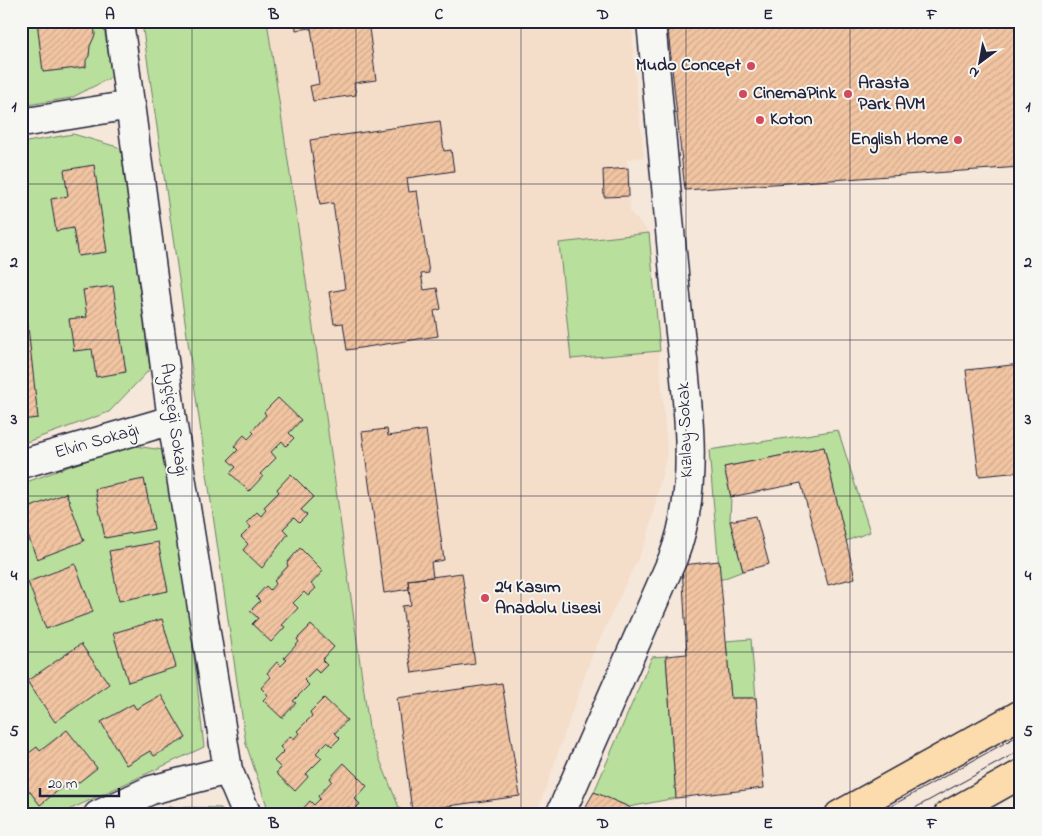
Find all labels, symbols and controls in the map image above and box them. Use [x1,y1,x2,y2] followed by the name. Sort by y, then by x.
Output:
[105,3,115,27] text: A
[268,3,280,27] text: B
[435,3,444,27] text: C
[596,3,609,27] text: D
[763,3,773,27] text: E
[926,3,938,27] text: F
[954,38,1004,88] north arrow
[636,53,742,79] place label: Mudo Concept
[745,60,757,72] marker: Mudo Concept
[964,60,983,83] text: N
[858,71,926,118] place label: Arasta Park AVM
[753,81,837,107] place label: CinemaPink
[737,88,749,100] marker: CinemaPink
[842,88,854,100] marker: Arasta Park AVM
[11,95,17,119] text: 1
[1025,95,1031,119] text: 1
[770,107,812,133] place label: Koton
[754,114,766,126] marker: Koton
[851,127,949,154] place label: English Home
[952,134,964,146] marker: English Home
[9,251,18,275] text: 2
[1023,251,1032,275] text: 2
[151,362,194,478] street label: Ayçiçeği Sokağı
[671,382,701,478] street label: Kızılay Sokak
[10,408,18,432] text: 3
[1024,408,1032,432] text: 3
[52,418,143,467] street label: Elvin Sokağı
[10,564,18,588] text: 4
[1024,564,1032,588] text: 4
[494,575,601,622] place label: 24 Kasım Anadolu Lisesi
[479,592,491,604] marker: 24 Kasım Anadolu Lisesi
[9,720,19,744] text: 5
[1023,720,1033,744] text: 5
[40,766,119,798] scale bar
[48,773,78,795] text: 20 m
[105,812,115,836] text: A
[268,812,280,836] text: B
[435,812,444,836] text: C
[596,812,609,836] text: D
[763,812,773,836] text: E
[926,812,938,836] text: F

